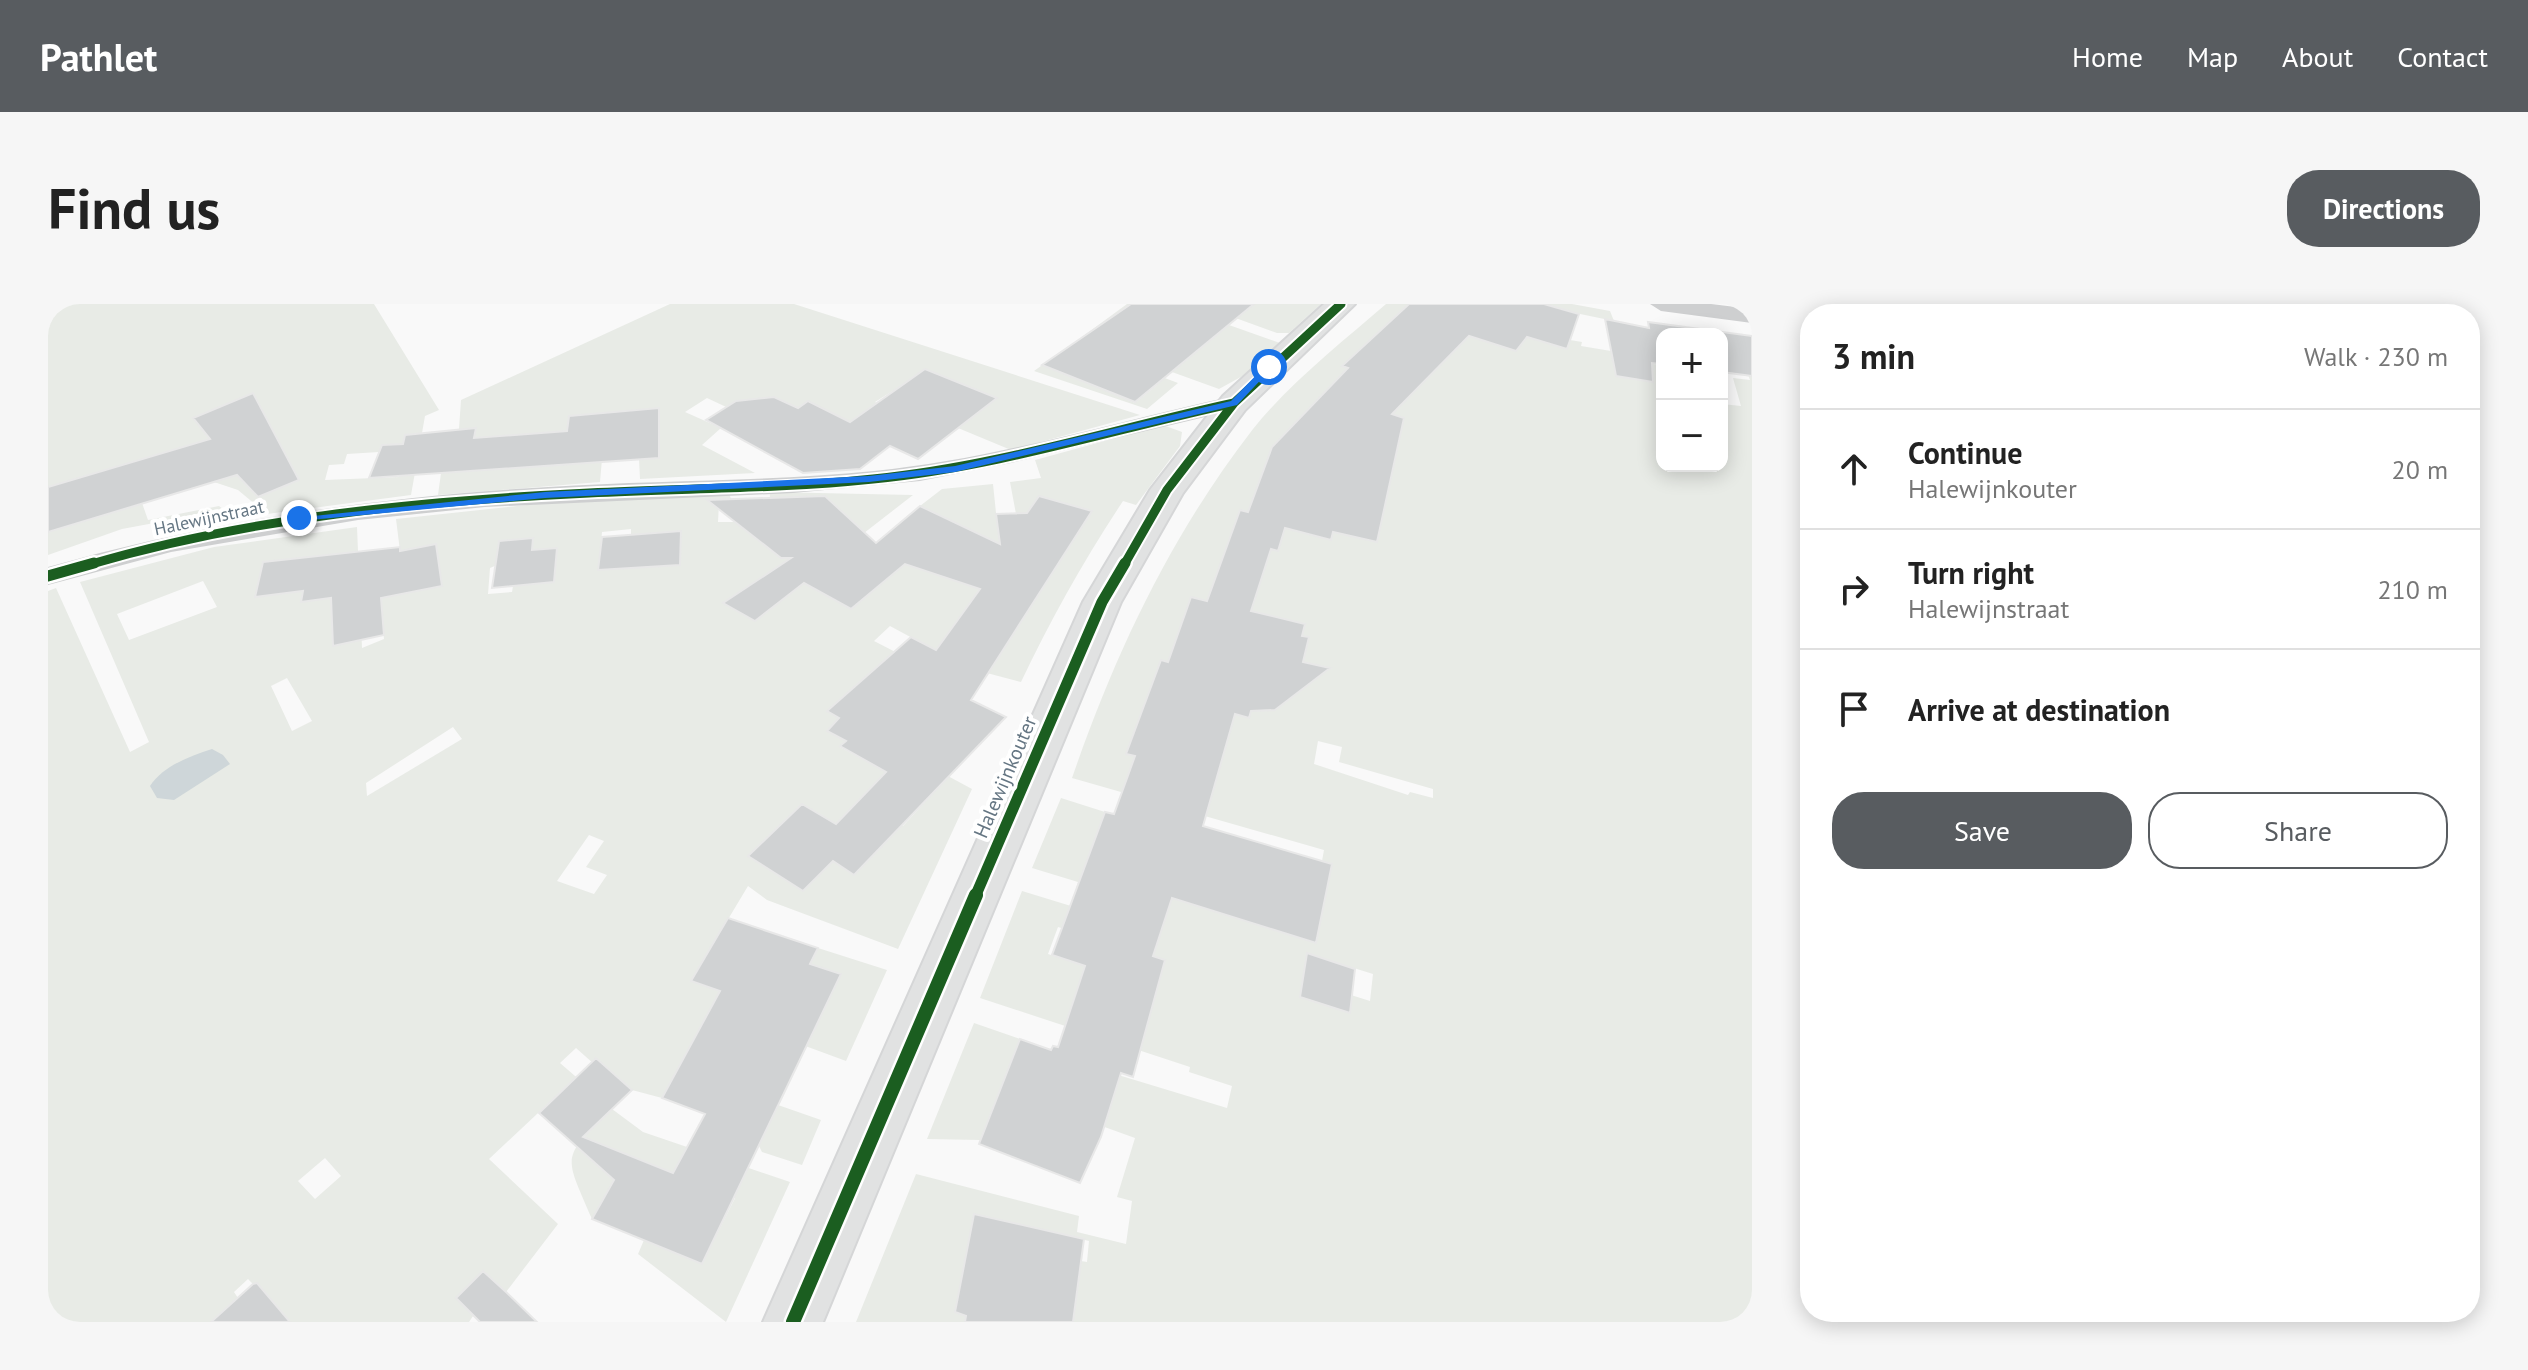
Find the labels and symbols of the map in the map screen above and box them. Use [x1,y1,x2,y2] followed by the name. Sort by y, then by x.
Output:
[1251,349,1287,385] route start
[152,495,266,540] street label: Halewijnstraat
[281,500,317,536] route end
[968,712,1042,842] street label: Halewijnkouter

